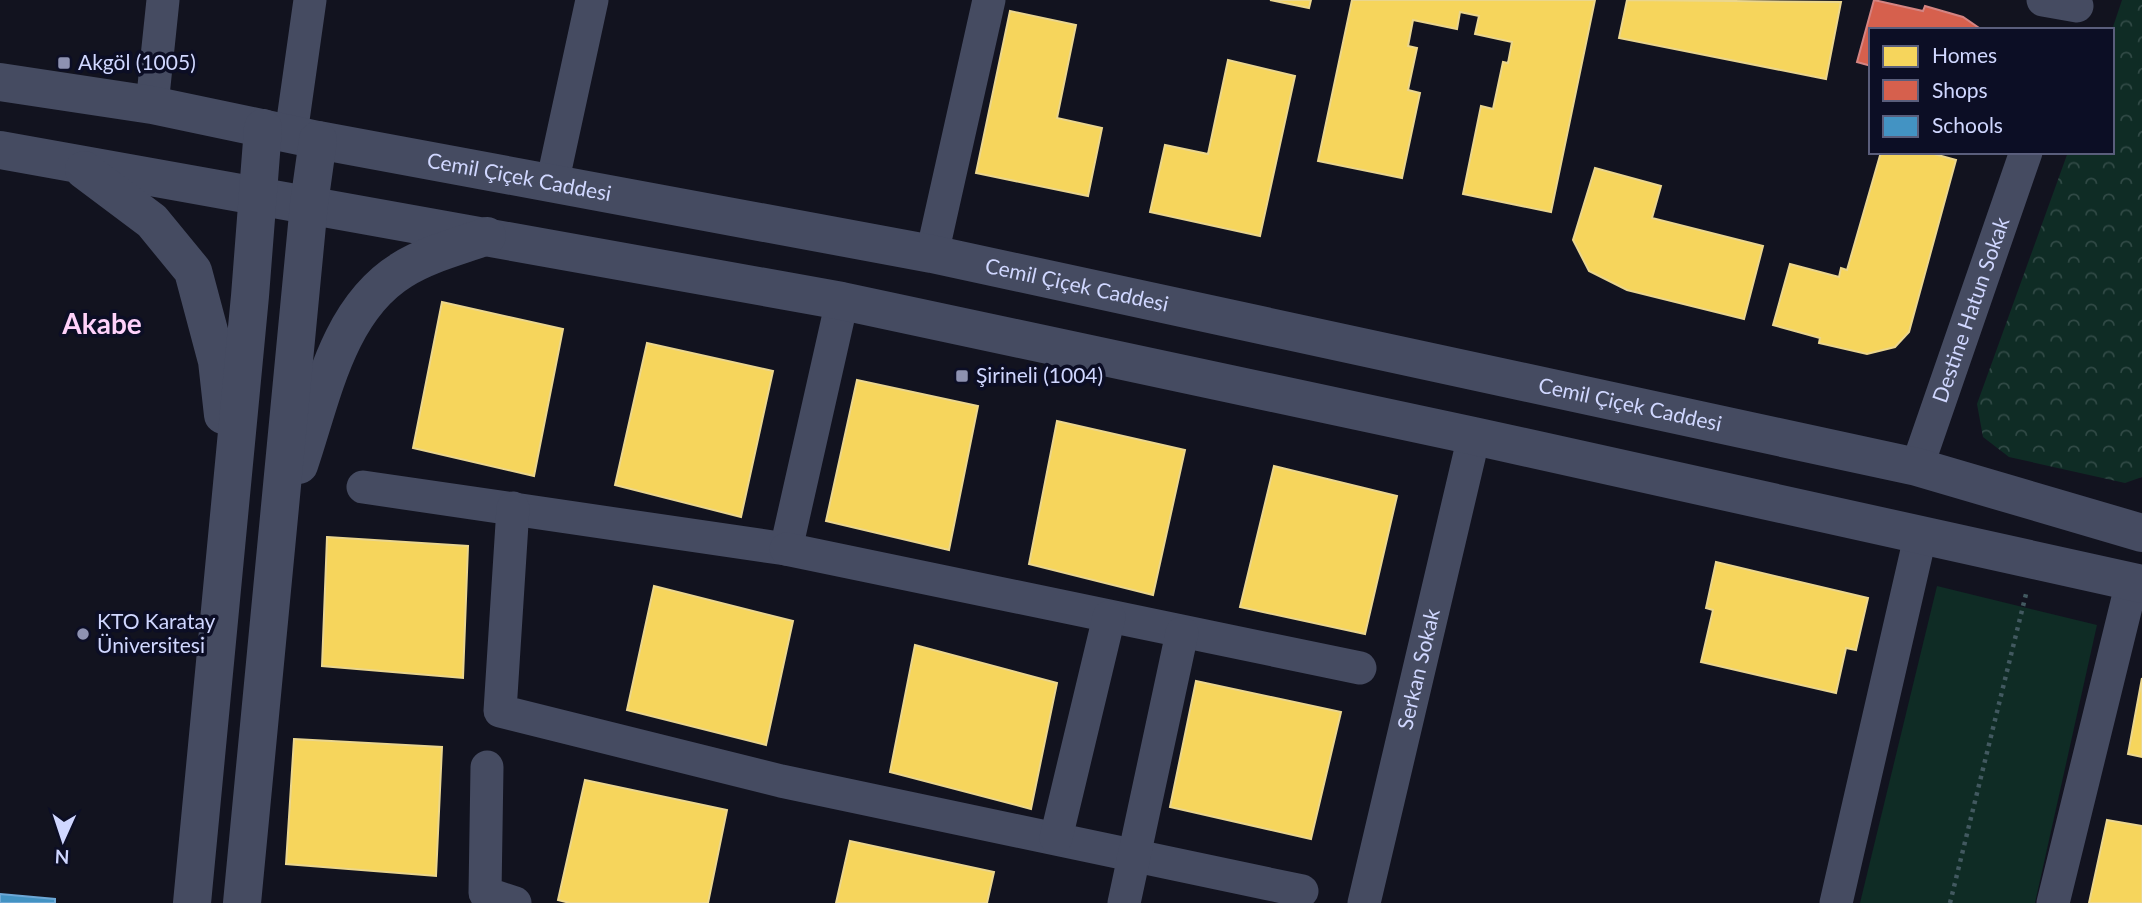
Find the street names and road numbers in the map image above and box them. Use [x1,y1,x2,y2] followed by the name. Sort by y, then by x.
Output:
[425,147,614,205] street label: Cemil Çiçek Caddesi
[1926,213,2014,406] street label: Destine Hatun Sokak
[983,252,1171,316] street label: Cemil Çiçek Caddesi
[1536,371,1724,435] street label: Cemil Çiçek Caddesi
[1391,606,1444,732] street label: Serkan Sokak

